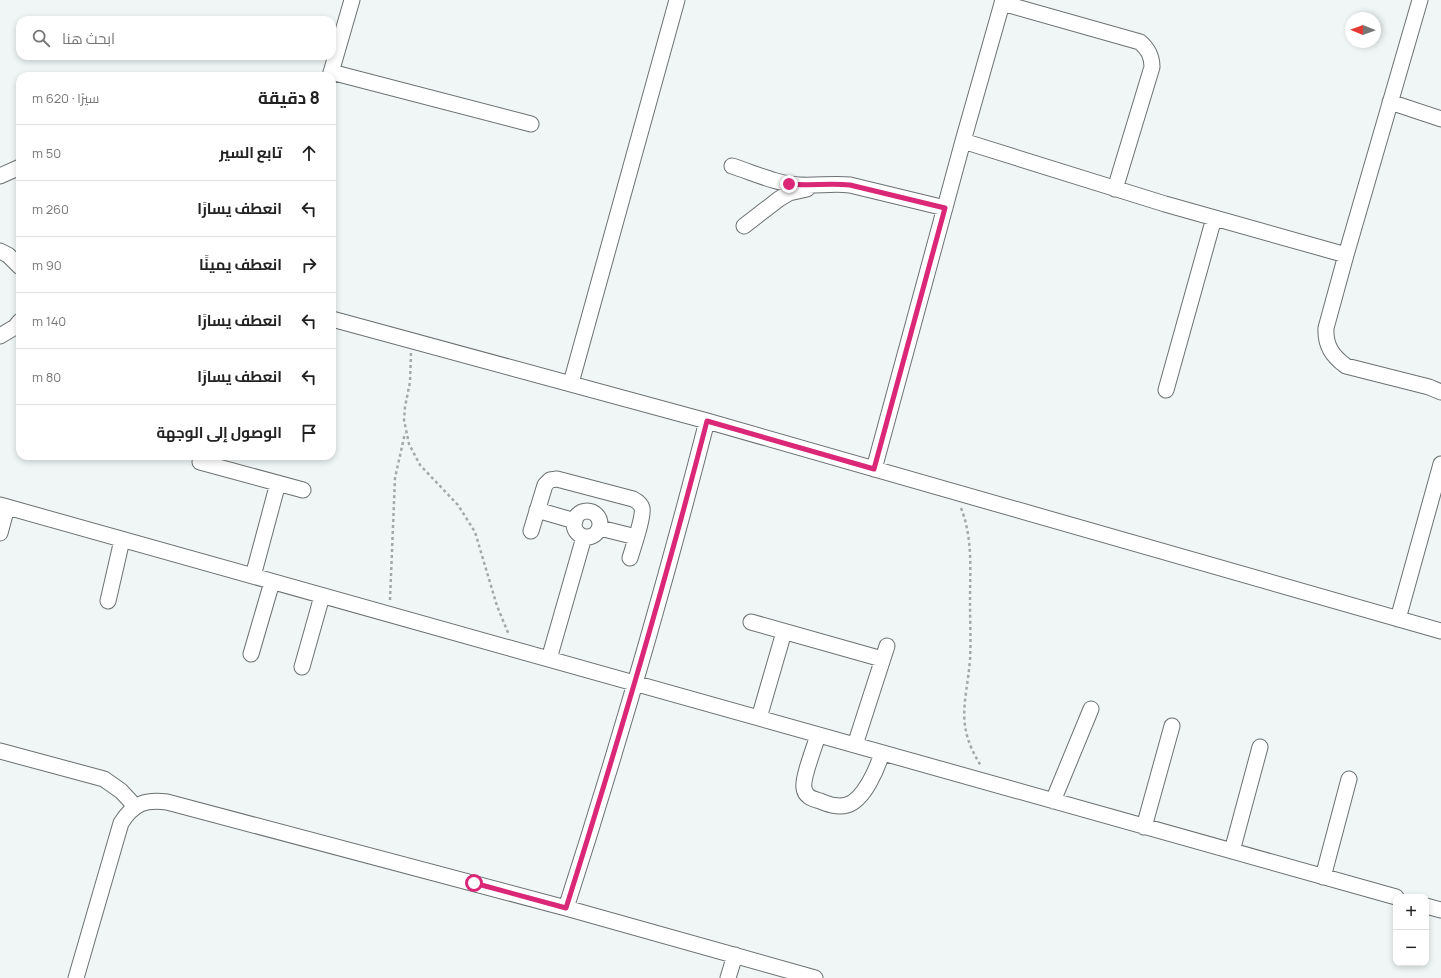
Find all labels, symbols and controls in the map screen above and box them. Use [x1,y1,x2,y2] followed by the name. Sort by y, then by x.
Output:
[1345,12,1381,48] north arrow
[16,16,336,60] search box
[30,27,52,49] icon: search
[62,28,115,49] text: ابحث هنا
[258,86,320,109] text: 8 دقيقة
[32,89,99,107] text: سيرًا · 620 m
[219,142,282,163] text: تابع السير
[298,142,320,164] icon: ahead
[32,144,61,162] text: 50 m
[780,175,798,193] route end
[197,198,282,219] text: انعطف يسارًا
[298,198,320,220] icon: left
[32,200,69,218] text: 260 m
[199,254,282,275] text: انعطف يمينًا
[298,254,320,276] icon: right
[32,256,62,274] text: 90 m
[197,310,282,331] text: انعطف يسارًا
[298,310,320,332] icon: left
[32,312,66,330] text: 140 m
[197,366,282,387] text: انعطف يسارًا
[298,366,320,388] icon: left
[32,368,61,386] text: 80 m
[156,422,282,443] text: الوصول إلى الوجهة
[298,422,320,444] icon: arrive
[465,874,483,892] route start
[1393,894,1429,966] map controls
[1393,894,1429,930] button: +
[1393,930,1429,966] button: −

